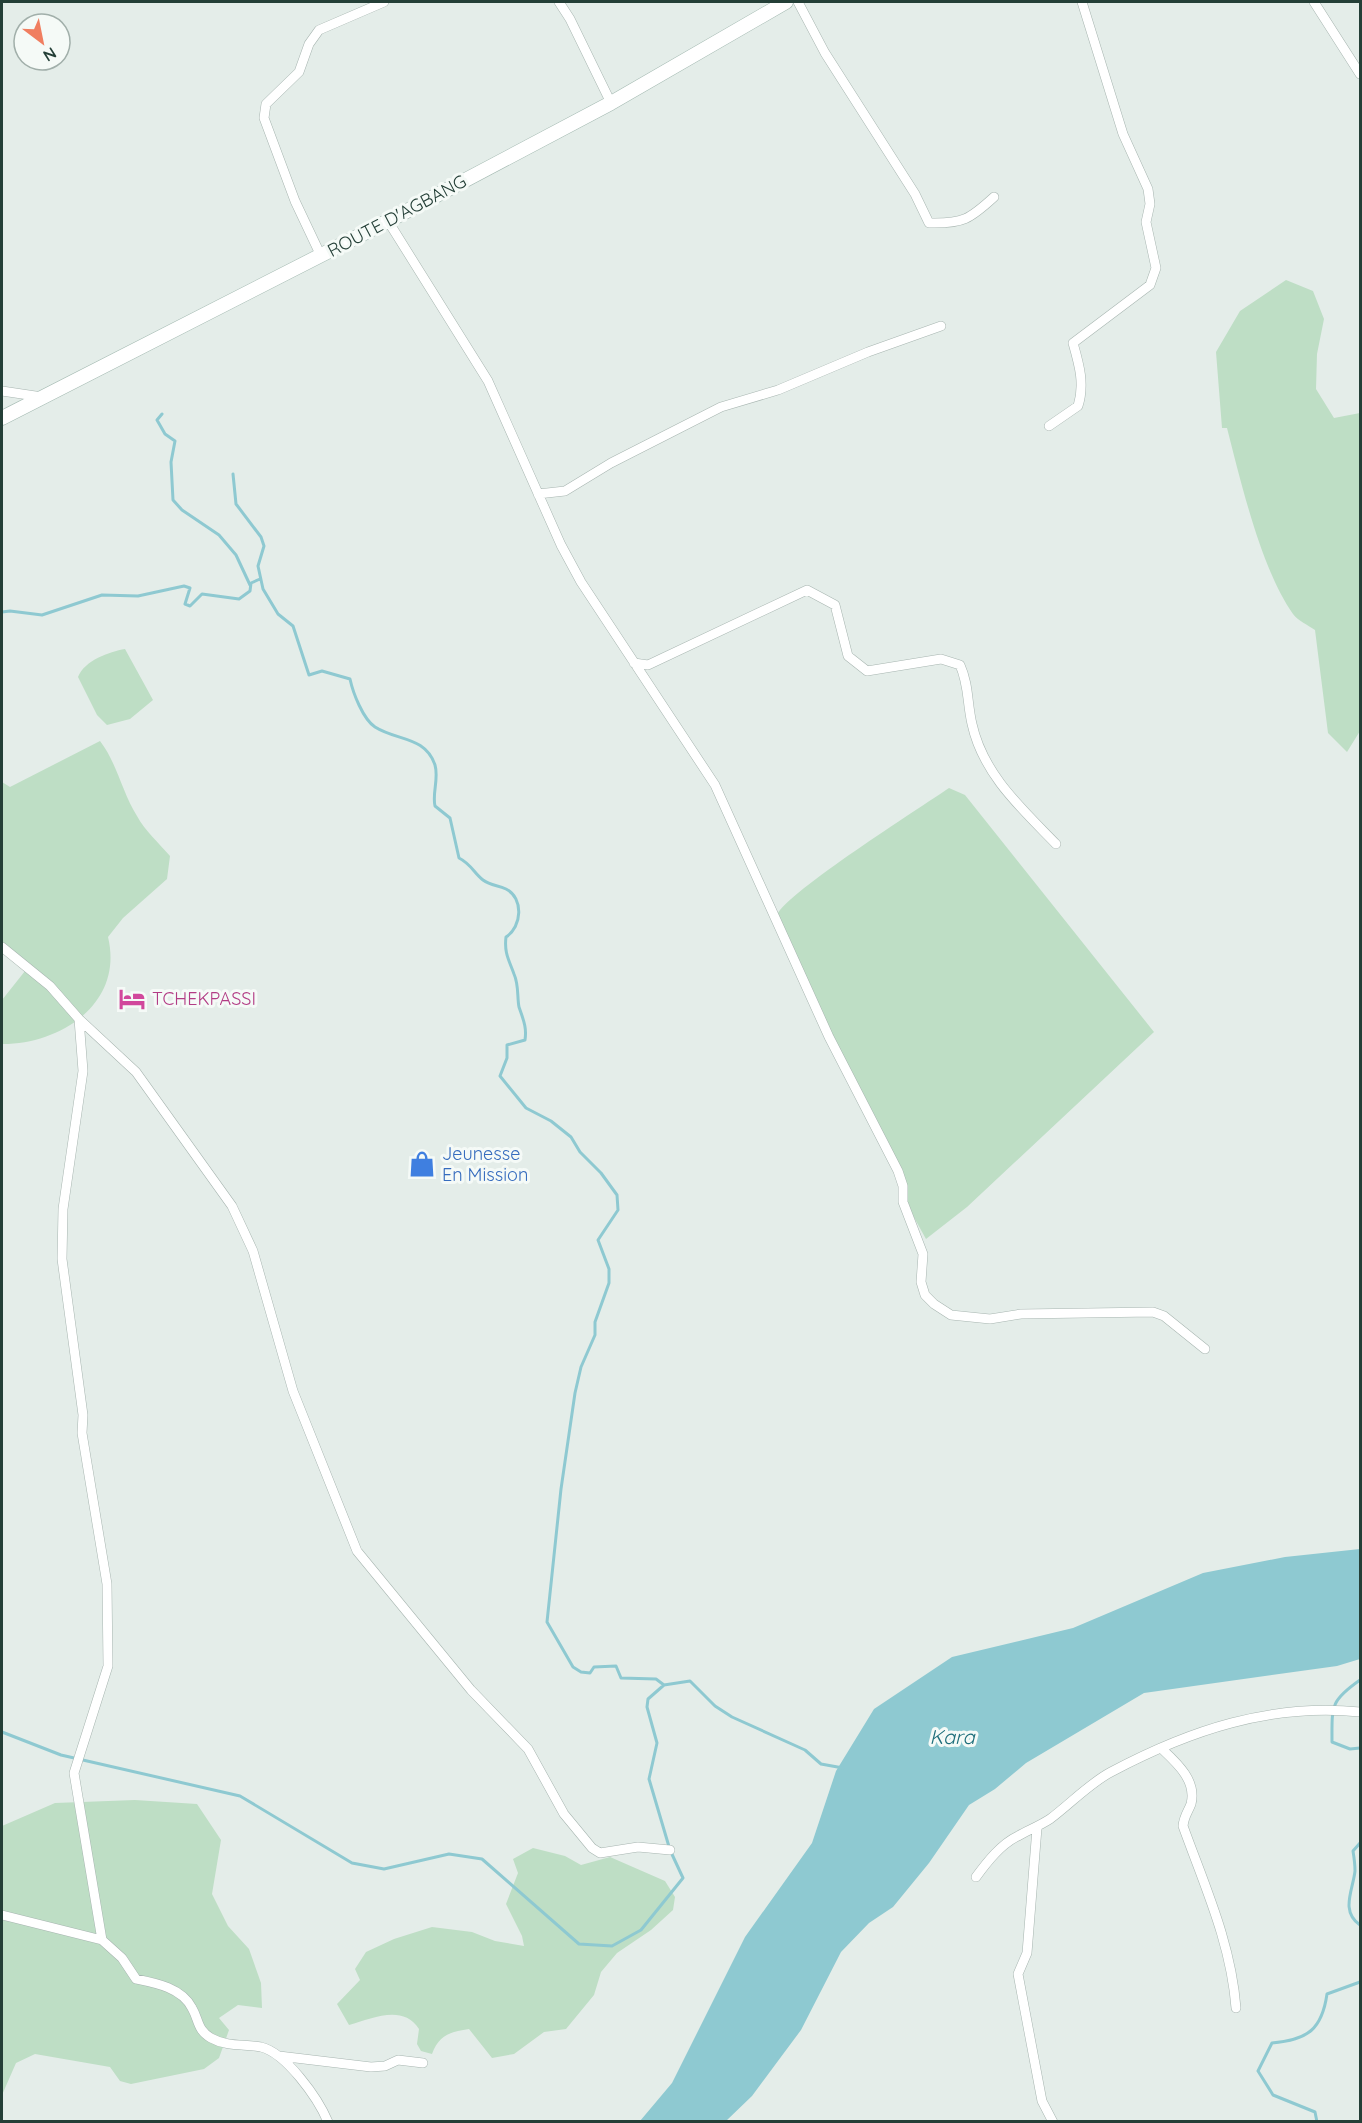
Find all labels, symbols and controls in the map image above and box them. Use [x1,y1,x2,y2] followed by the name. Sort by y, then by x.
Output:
[12,12,72,72] north arrow
[40,43,60,66] text: N
[323,169,470,262] street label: ROUTE D'AGBANG
[117,984,147,1014] hotel icon: TCHEKPASSI
[152,987,256,1010] place label: TCHEKPASSI
[442,1142,528,1186] place label: Jeunesse En Mission
[407,1149,437,1179] shop icon: Jeunesse En Mission
[929,1724,976,1749] water label: Kara

